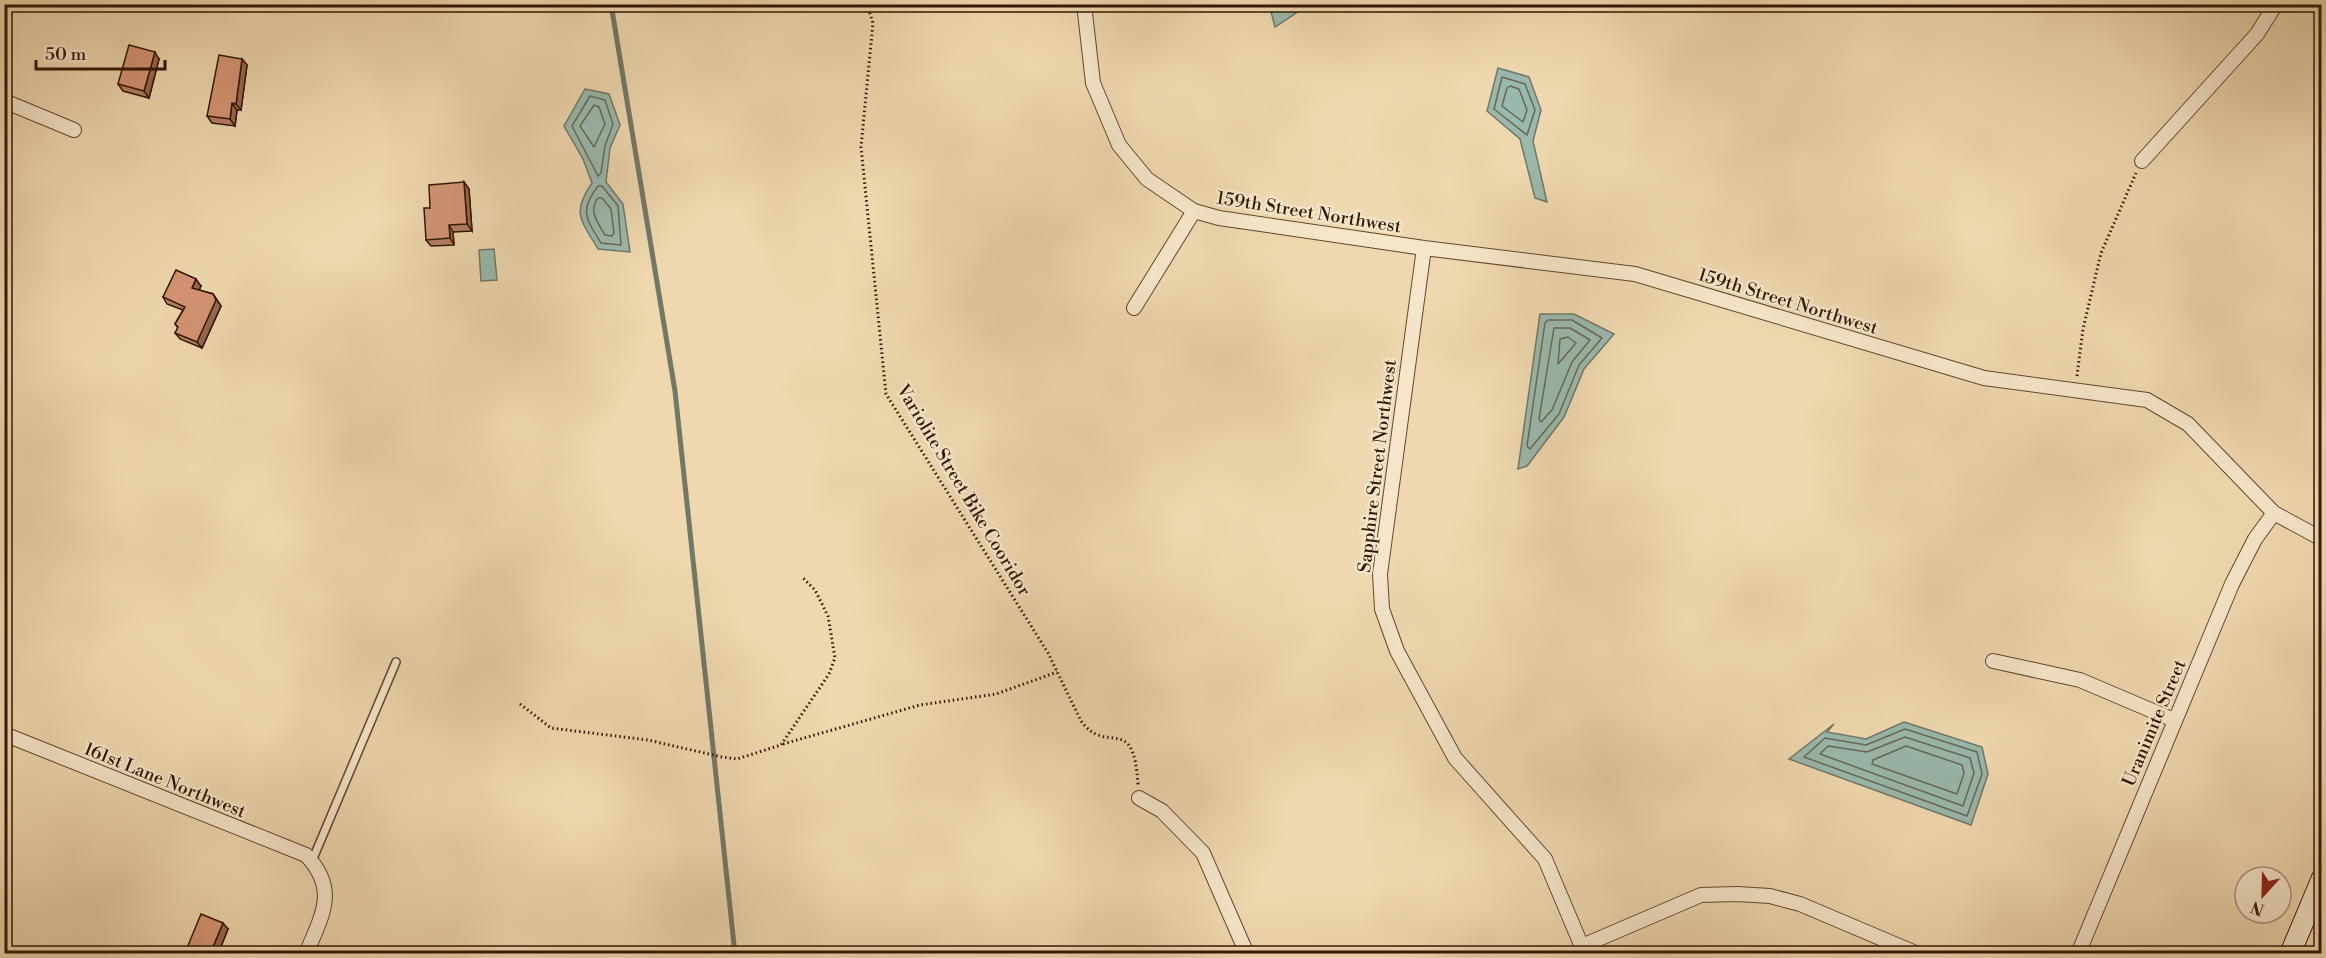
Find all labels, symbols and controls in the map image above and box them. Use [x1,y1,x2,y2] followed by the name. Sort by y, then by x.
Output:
[36,33,165,71] scale bar
[45,43,87,66] text: 50 m
[1215,187,1404,239] street label: 159th Street Northwest
[1695,263,1881,340] street label: 159th Street Northwest
[1353,358,1402,574] street label: Sapphire Street Northwest
[891,379,1036,600] street label: Variolite Street Bike Cooridor
[2117,656,2192,790] street label: Uranimite Street
[81,737,250,824] street label: 161st Lane Northwest
[2233,865,2293,925] north arrow
[2248,896,2267,920] text: N

